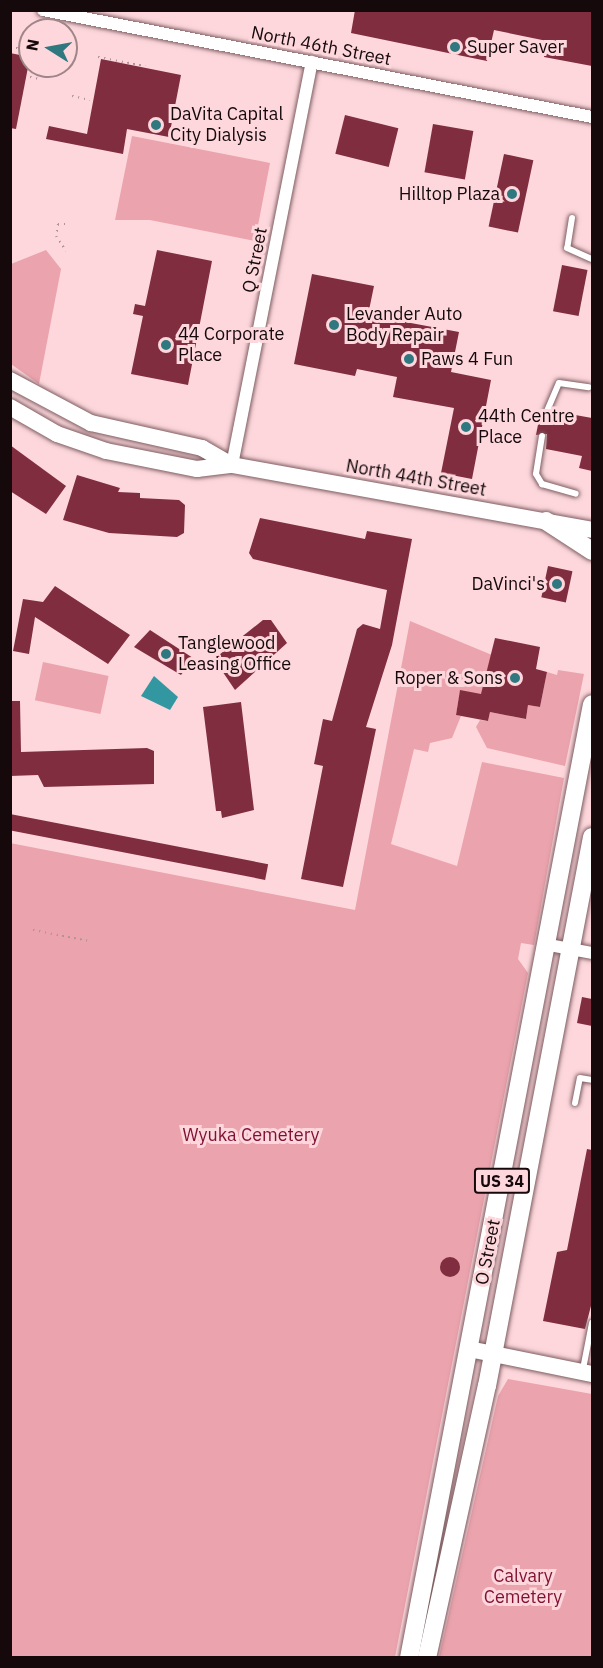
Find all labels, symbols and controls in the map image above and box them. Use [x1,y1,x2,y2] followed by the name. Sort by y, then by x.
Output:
[18,18,78,78] north arrow
[249,22,393,70] street label: North 46th Street
[467,36,564,58] place label: Super Saver
[21,37,43,53] text: N
[448,40,462,54] marker: Super Saver
[170,104,283,146] place label: DaVita Capital City Dialysis
[147,116,165,134] marker: DaVita Capital City Dialysis
[399,183,500,205] place label: Hilltop Plaza
[505,187,519,201] marker: Hilltop Plaza
[238,225,272,295] street label: Q Street
[346,304,462,346] place label: Levander Auto Body Repair
[327,318,341,332] marker: Levander Auto Body Repair
[178,324,285,366] place label: 44 Corporate Place
[159,338,173,352] marker: 44 Corporate Place
[421,348,513,370] place label: Paws 4 Fun
[402,352,416,366] marker: Paws 4 Fun
[478,406,574,448] place label: 44th Centre Place
[459,420,473,434] marker: 44th Centre Place
[344,455,488,501] street label: North 44th Street
[471,573,545,595] place label: DaVinci's
[550,577,564,591] marker: DaVinci's
[178,633,291,676] place label: Tanglewood Leasing Office
[159,647,173,661] marker: Tanglewood Leasing Office
[394,667,503,689] place label: Roper & Sons
[508,671,522,685] marker: Roper & Sons
[182,1124,320,1146] park label: Wyuka Cemetery
[474,1168,530,1194] road number: US 34
[471,1217,505,1287] street label: O Street
[484,1566,562,1608] park label: Calvary Cemetery

